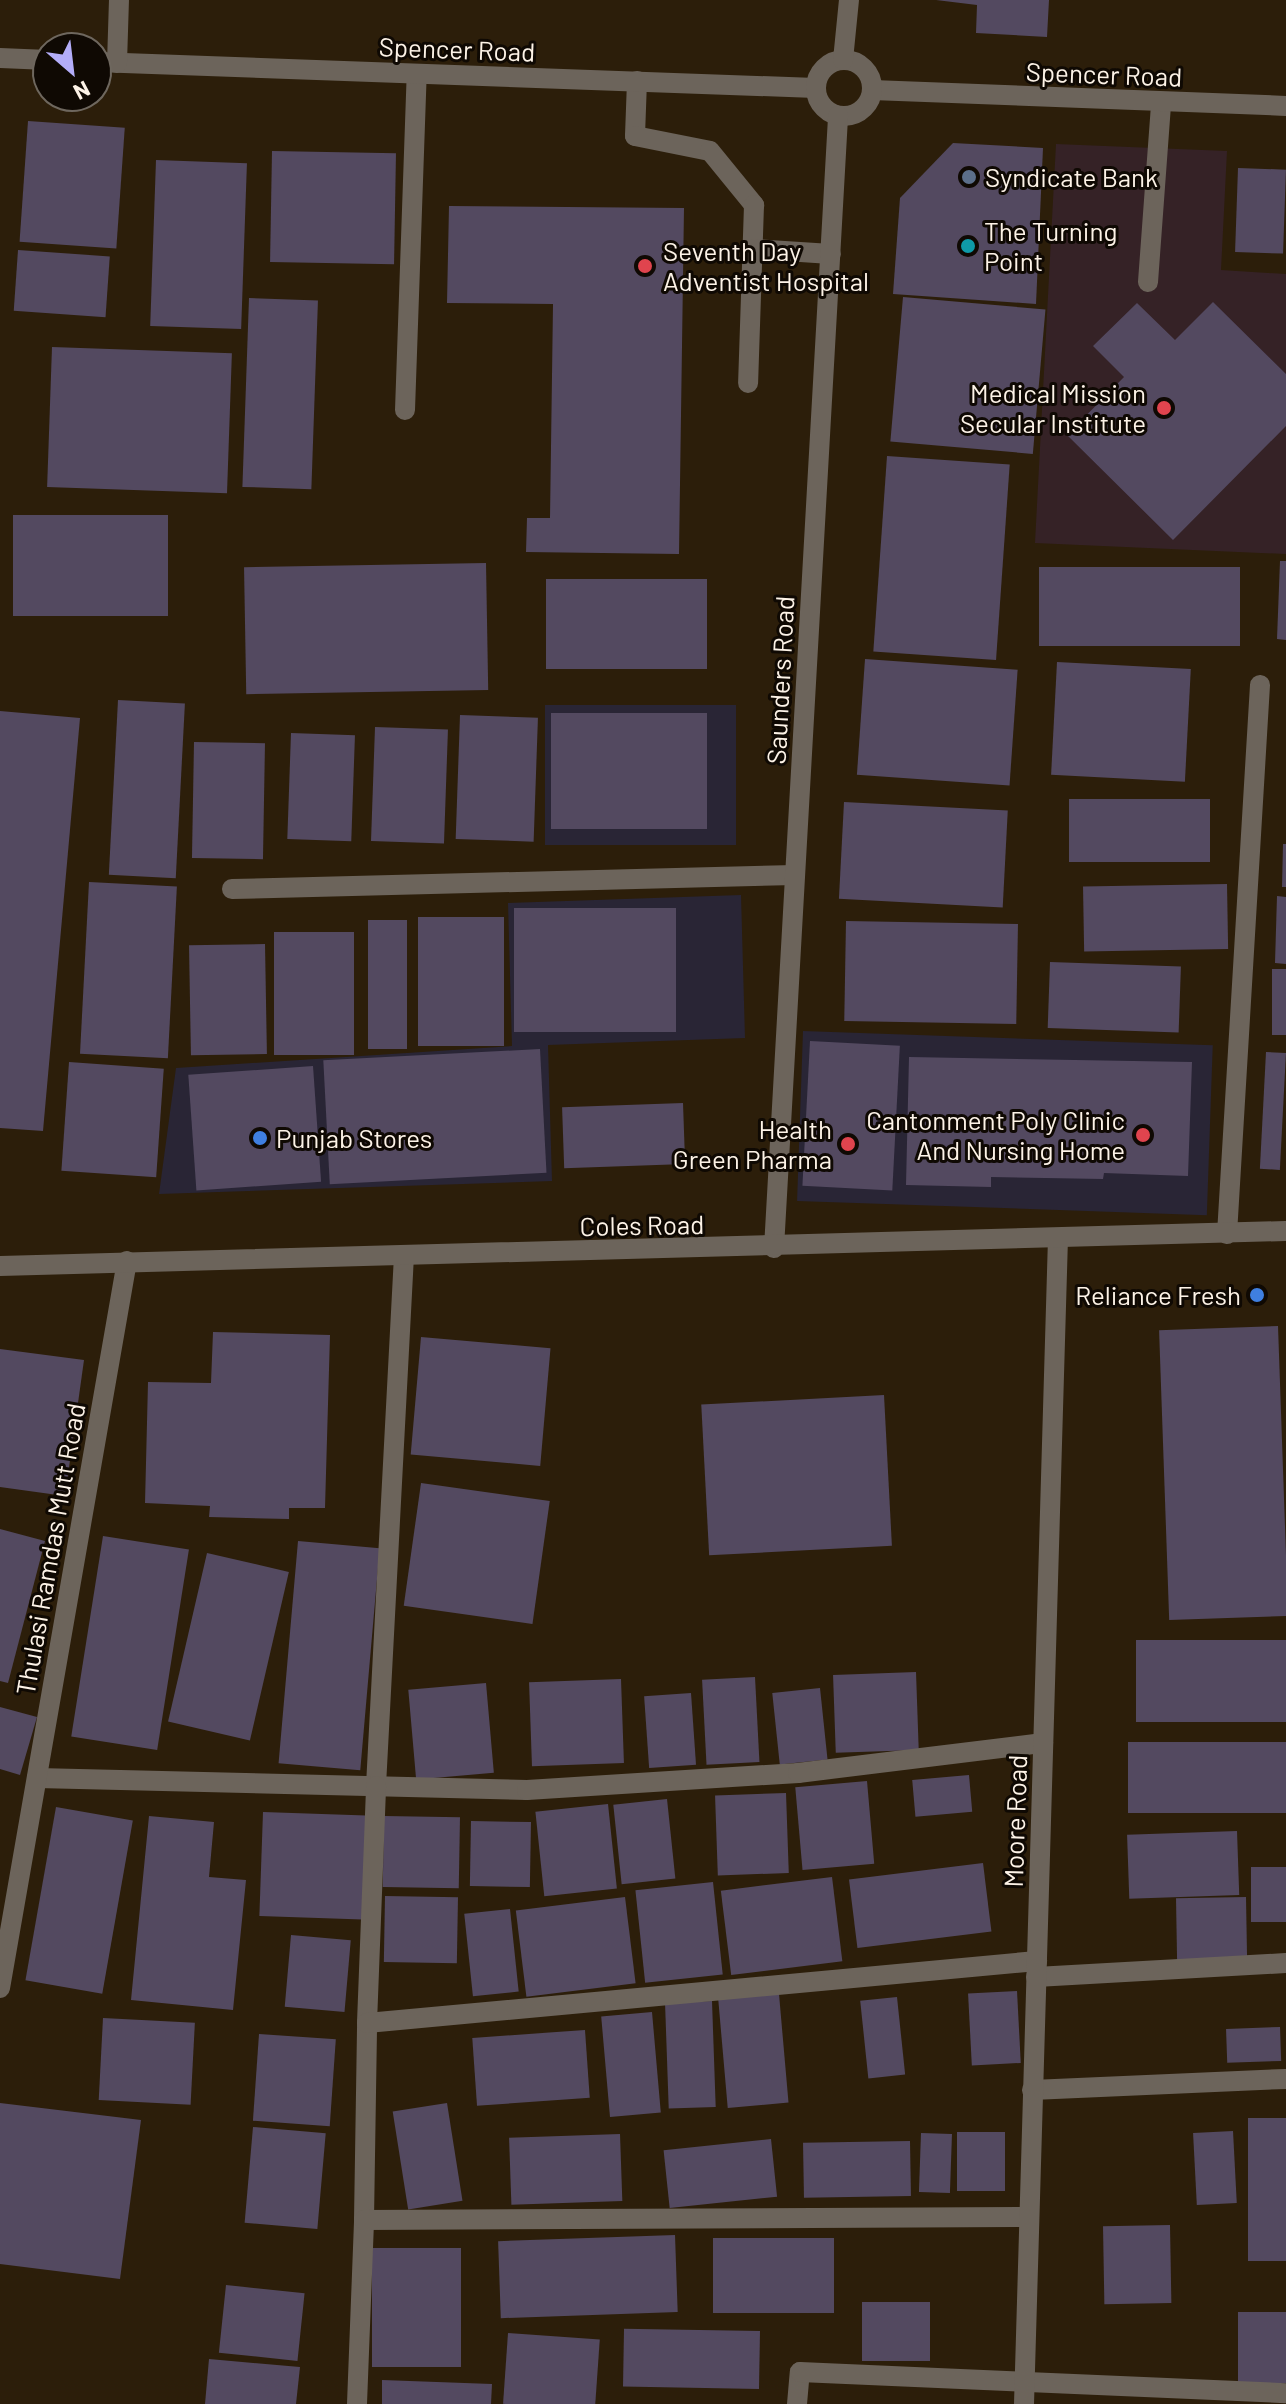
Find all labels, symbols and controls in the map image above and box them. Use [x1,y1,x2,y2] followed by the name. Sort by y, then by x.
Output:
[378,31,536,67] street label: Spencer Road
[32,32,112,112] north arrow
[1025,56,1183,92] street label: Spencer Road
[70,77,95,106] text: N
[985,161,1158,193] place label: Syndicate Bank
[960,168,978,186] marker: Syndicate Bank
[984,215,1117,276] place label: The Turning Point
[663,235,869,296] place label: Seventh Day Adventist Hospital
[959,237,977,255] marker: The Turning Point
[634,255,656,277] marker: Seventh Day Adventist Hospital
[960,377,1146,438] place label: Medical Mission Secular Institute
[1153,397,1175,419] marker: Medical Mission Secular Institute
[760,595,800,765] street label: Saunders Road
[866,1104,1125,1166] place label: Cantonment Poly Clinic And Nursing Home
[673,1113,832,1174] place label: Health Green Pharma
[276,1122,432,1154] place label: Punjab Stores
[1132,1124,1154,1146] marker: Cantonment Poly Clinic And Nursing Home
[251,1129,269,1147] marker: Punjab Stores
[839,1135,857,1153] marker: Health Green Pharma
[579,1208,705,1242] street label: Coles Road
[1075,1279,1241,1311] place label: Reliance Fresh
[1248,1286,1266,1304] marker: Reliance Fresh
[9,1400,91,1698] street label: Thulasi Ramdas Mutt Road
[997,1754,1033,1888] street label: Moore Road

